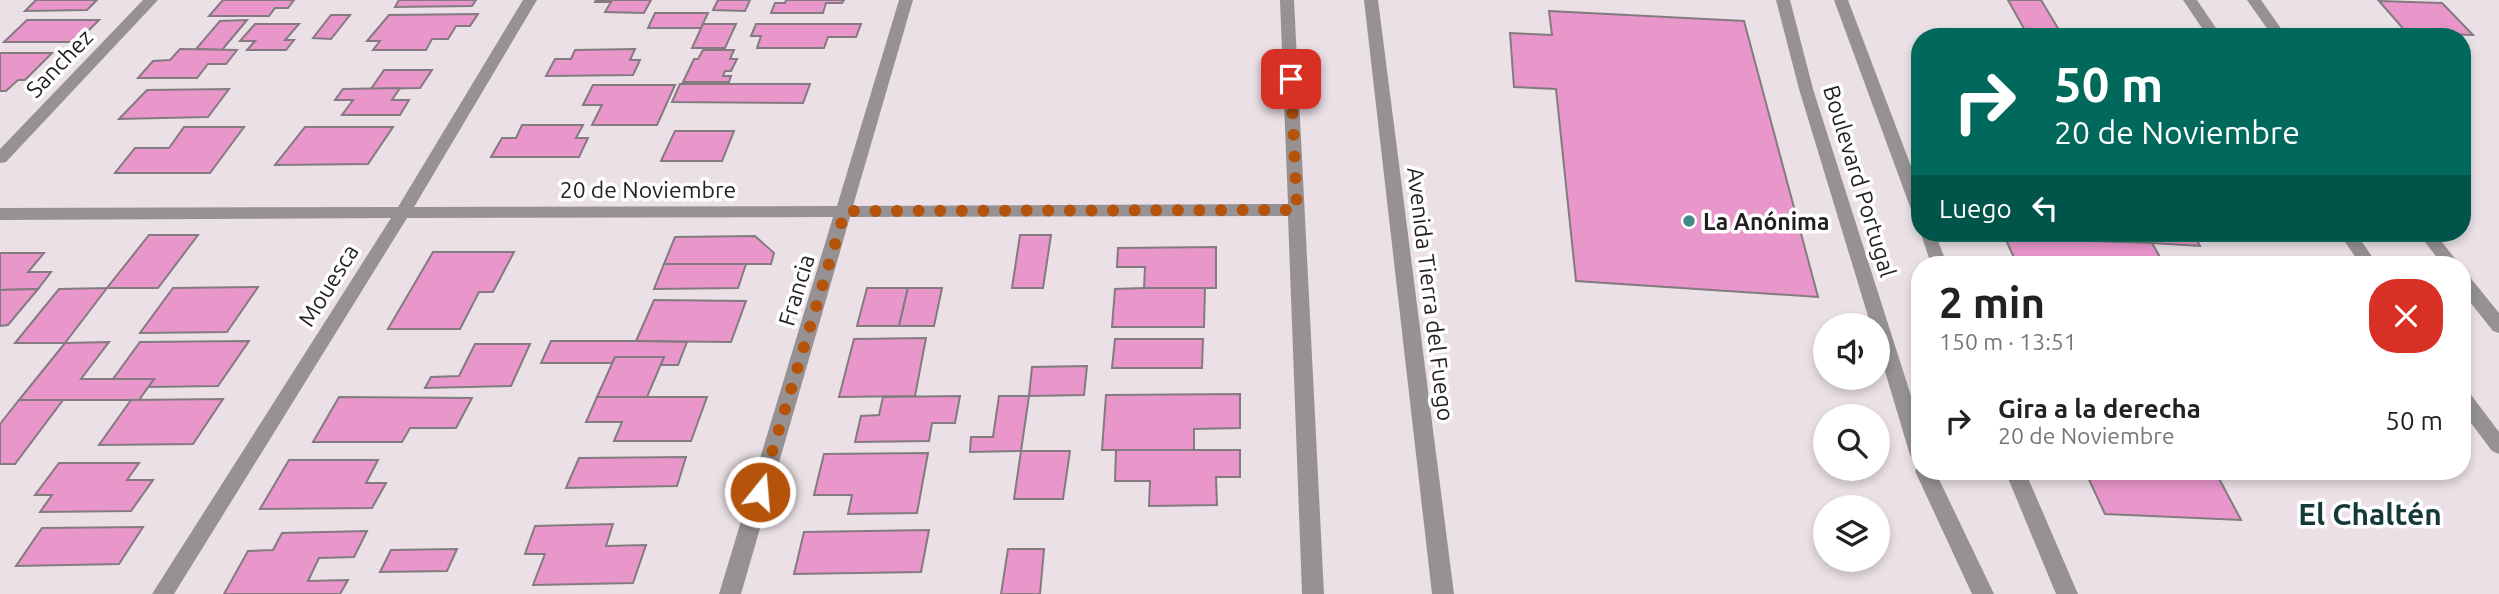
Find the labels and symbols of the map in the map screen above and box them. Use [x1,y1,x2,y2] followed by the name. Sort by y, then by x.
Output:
[21,24,97,102] street label: Sanchez
[1261,49,1321,109] pin
[1819,82,1901,280] street label: Boulevard Portugal
[1403,166,1459,422] street label: Avenida Tierra del Fuego
[560,177,736,202] street label: 20 de Noviembre
[1703,209,1829,234] place label: La Anónima
[1681,213,1697,229] marker: La Anónima
[293,239,363,331] street label: Mouesca
[773,251,819,329] street label: Francia
[723,455,797,529] position arrow
[2298,497,2442,531] district label: El Chaltén

